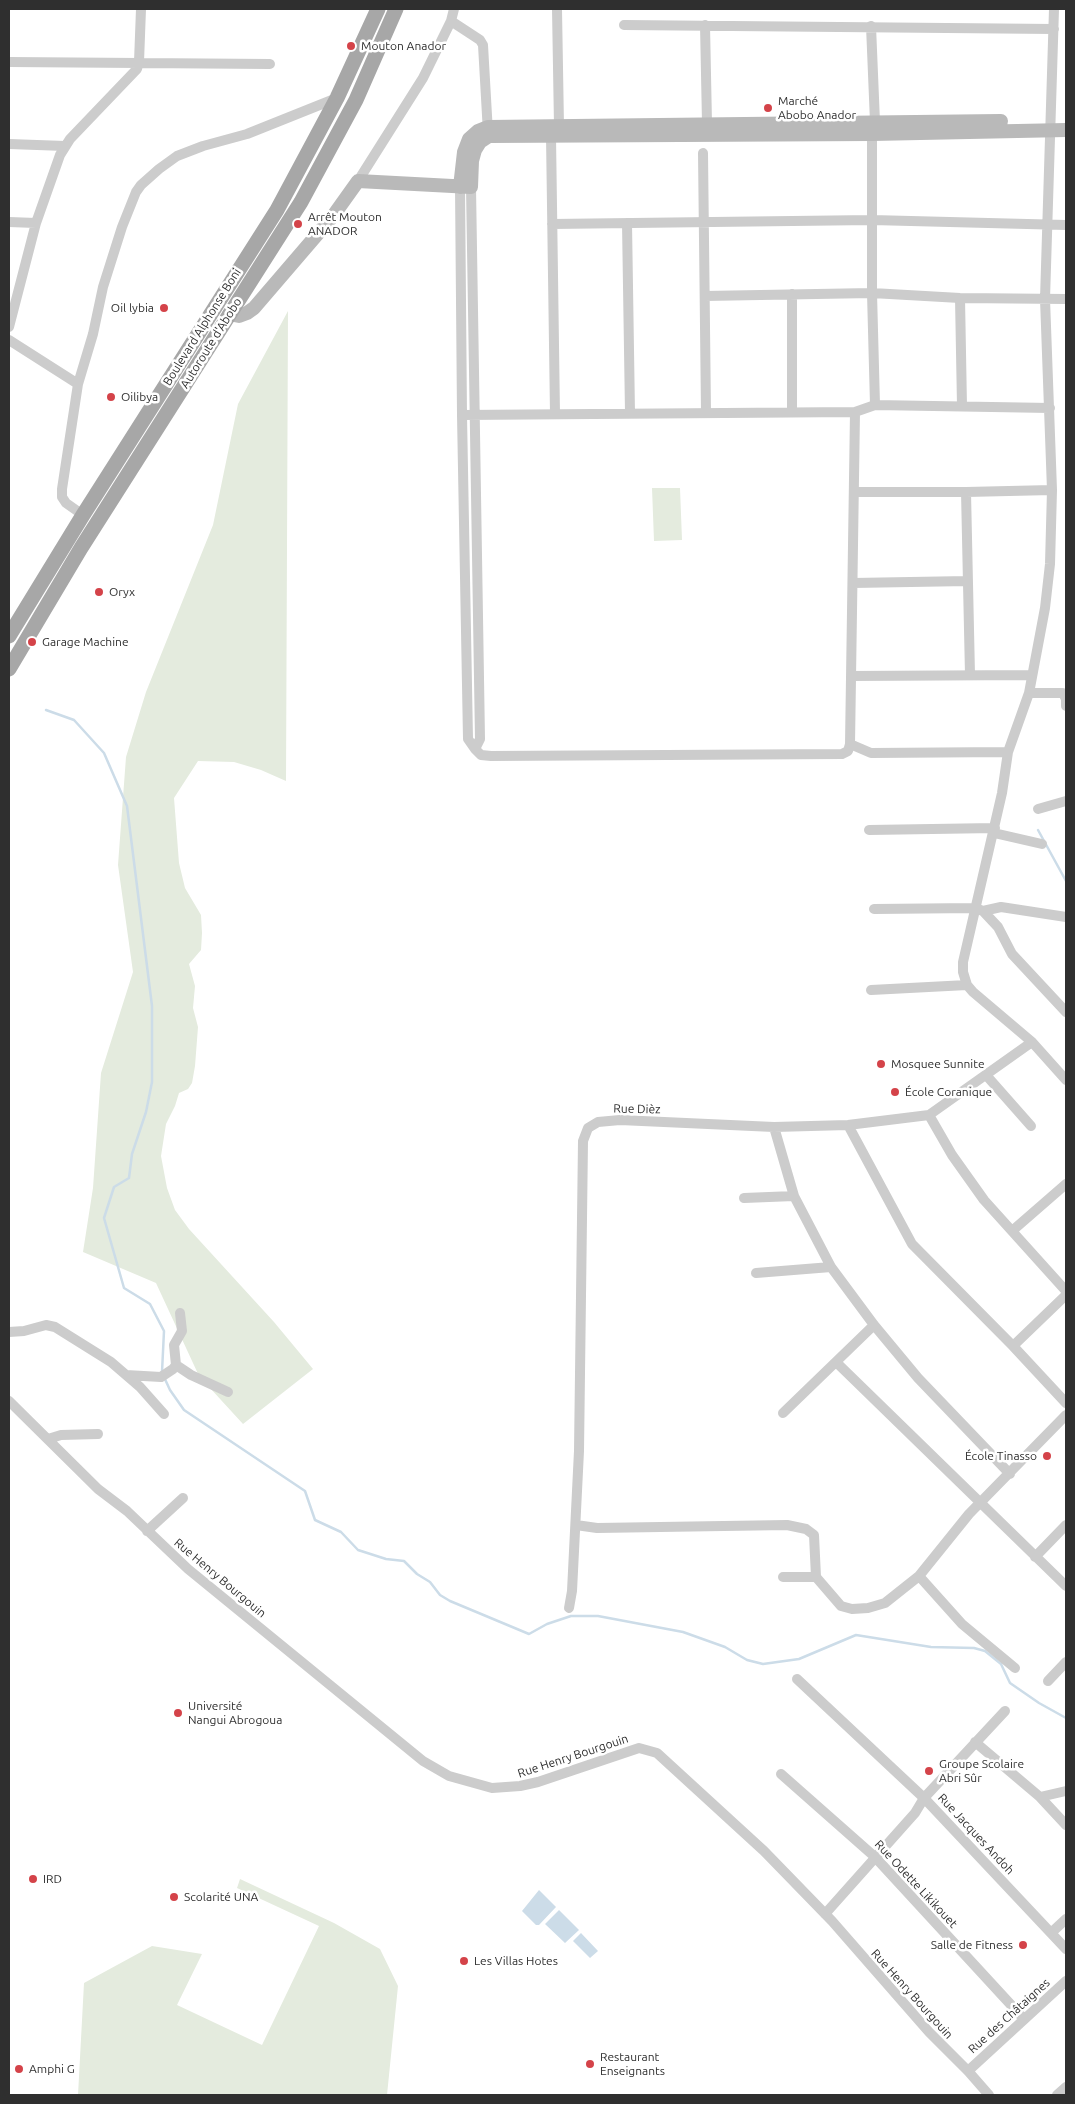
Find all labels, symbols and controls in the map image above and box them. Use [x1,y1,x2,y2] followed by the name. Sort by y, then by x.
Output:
[361,39,446,53] place label: Mouton Anador
[345,40,357,52] marker: Mouton Anador
[778,94,856,122] place label: Marché Abobo Anador
[762,102,774,114] marker: Marché Abobo Anador
[308,210,382,238] place label: Arrêt Mouton ANADOR
[292,218,304,230] marker: Arrêt Mouton ANADOR
[160,266,244,388] street label: Boulevard Alphonse Boni
[177,295,245,391] street label: Autoroute d'Abobo
[111,301,154,315] place label: Oil lybia
[158,302,170,314] marker: Oil lybia
[121,390,158,404] place label: Oilibya
[105,391,117,403] marker: Oilibya
[109,585,135,599] place label: Oryx
[93,586,105,598] marker: Oryx
[42,635,129,649] place label: Garage Machine
[26,636,38,648] marker: Garage Machine
[891,1057,985,1071] place label: Mosquee Sunnite
[875,1058,887,1070] marker: Mosquee Sunnite
[905,1085,992,1099] place label: École Coranique
[889,1086,901,1098] marker: École Coranique
[613,1101,661,1117] street label: Rue Dièz
[965,1449,1037,1463] place label: École Tinasso
[1041,1450,1053,1462] marker: École Tinasso
[171,1535,269,1621] street label: Rue Henry Bourgouin
[188,1699,282,1727] place label: Université Nangui Abrogoua
[172,1707,184,1719] marker: Université Nangui Abrogoua
[516,1731,630,1781] street label: Rue Henry Bourgouin
[939,1757,1024,1785] place label: Groupe Scolaire Abri Sûr
[923,1765,935,1777] marker: Groupe Scolaire Abri Sûr
[935,1791,1017,1877] street label: Rue Jacques Andoh
[872,1837,960,1931] street label: Rue Odette Likikouet
[43,1872,62,1886] place label: IRD
[27,1873,39,1885] marker: IRD
[184,1890,258,1904] place label: Scolarité UNA
[168,1891,180,1903] marker: Scolarité UNA
[931,1938,1013,1952] place label: Salle de Fitness
[1017,1939,1029,1951] marker: Salle de Fitness
[868,1946,956,2042] street label: Rue Henry Bourgouin
[474,1954,558,1968] place label: Les Villas Hotes
[458,1955,470,1967] marker: Les Villas Hotes
[965,1976,1053,2056] street label: Rue des Châtaignes
[600,2050,665,2078] place label: Restaurant Enseignants
[584,2058,596,2070] marker: Restaurant Enseignants
[29,2062,75,2076] place label: Amphi G
[13,2063,25,2075] marker: Amphi G

